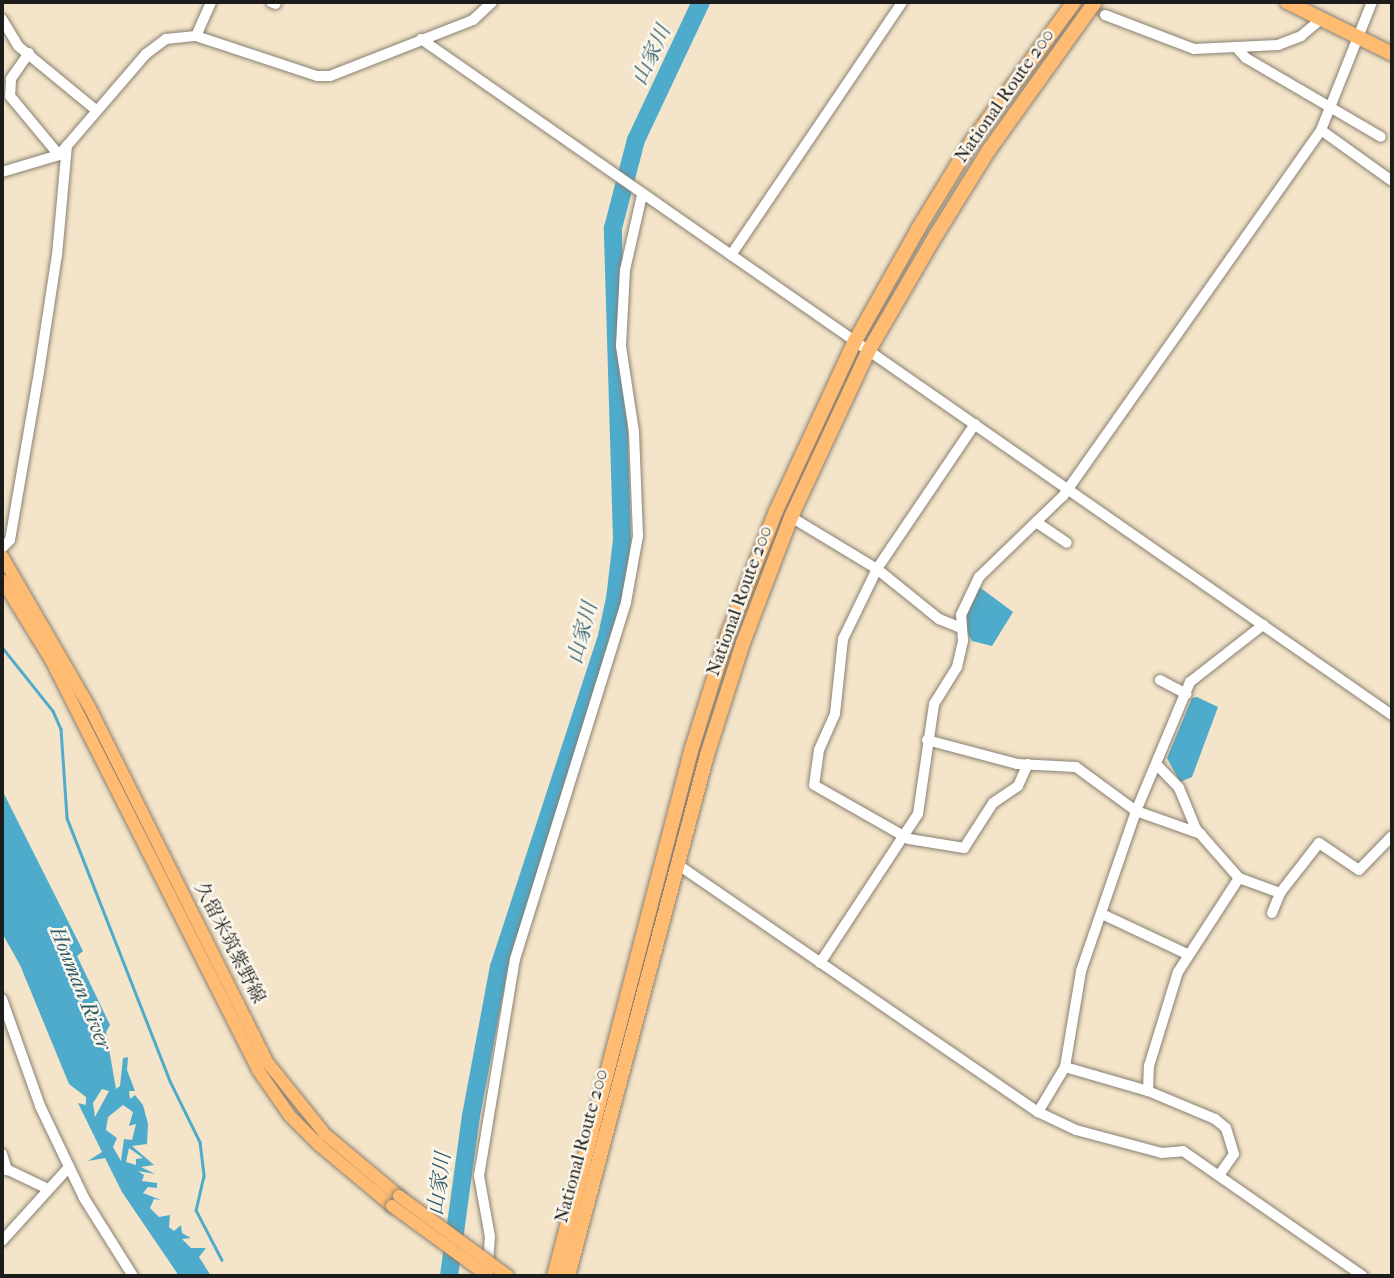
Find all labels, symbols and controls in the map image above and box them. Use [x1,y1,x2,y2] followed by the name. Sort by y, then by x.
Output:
[626,21,676,89] water label: 山家川
[950,25,1060,167] street label: National Route 200
[702,523,778,679] street label: National Route 200
[562,599,602,667] water label: 山家川
[189,879,269,1007] street label: 久留米筑紫野線
[45,923,117,1053] water label: Houman River
[550,1067,614,1225] street label: National Route 200
[422,1151,456,1217] water label: 山家川

